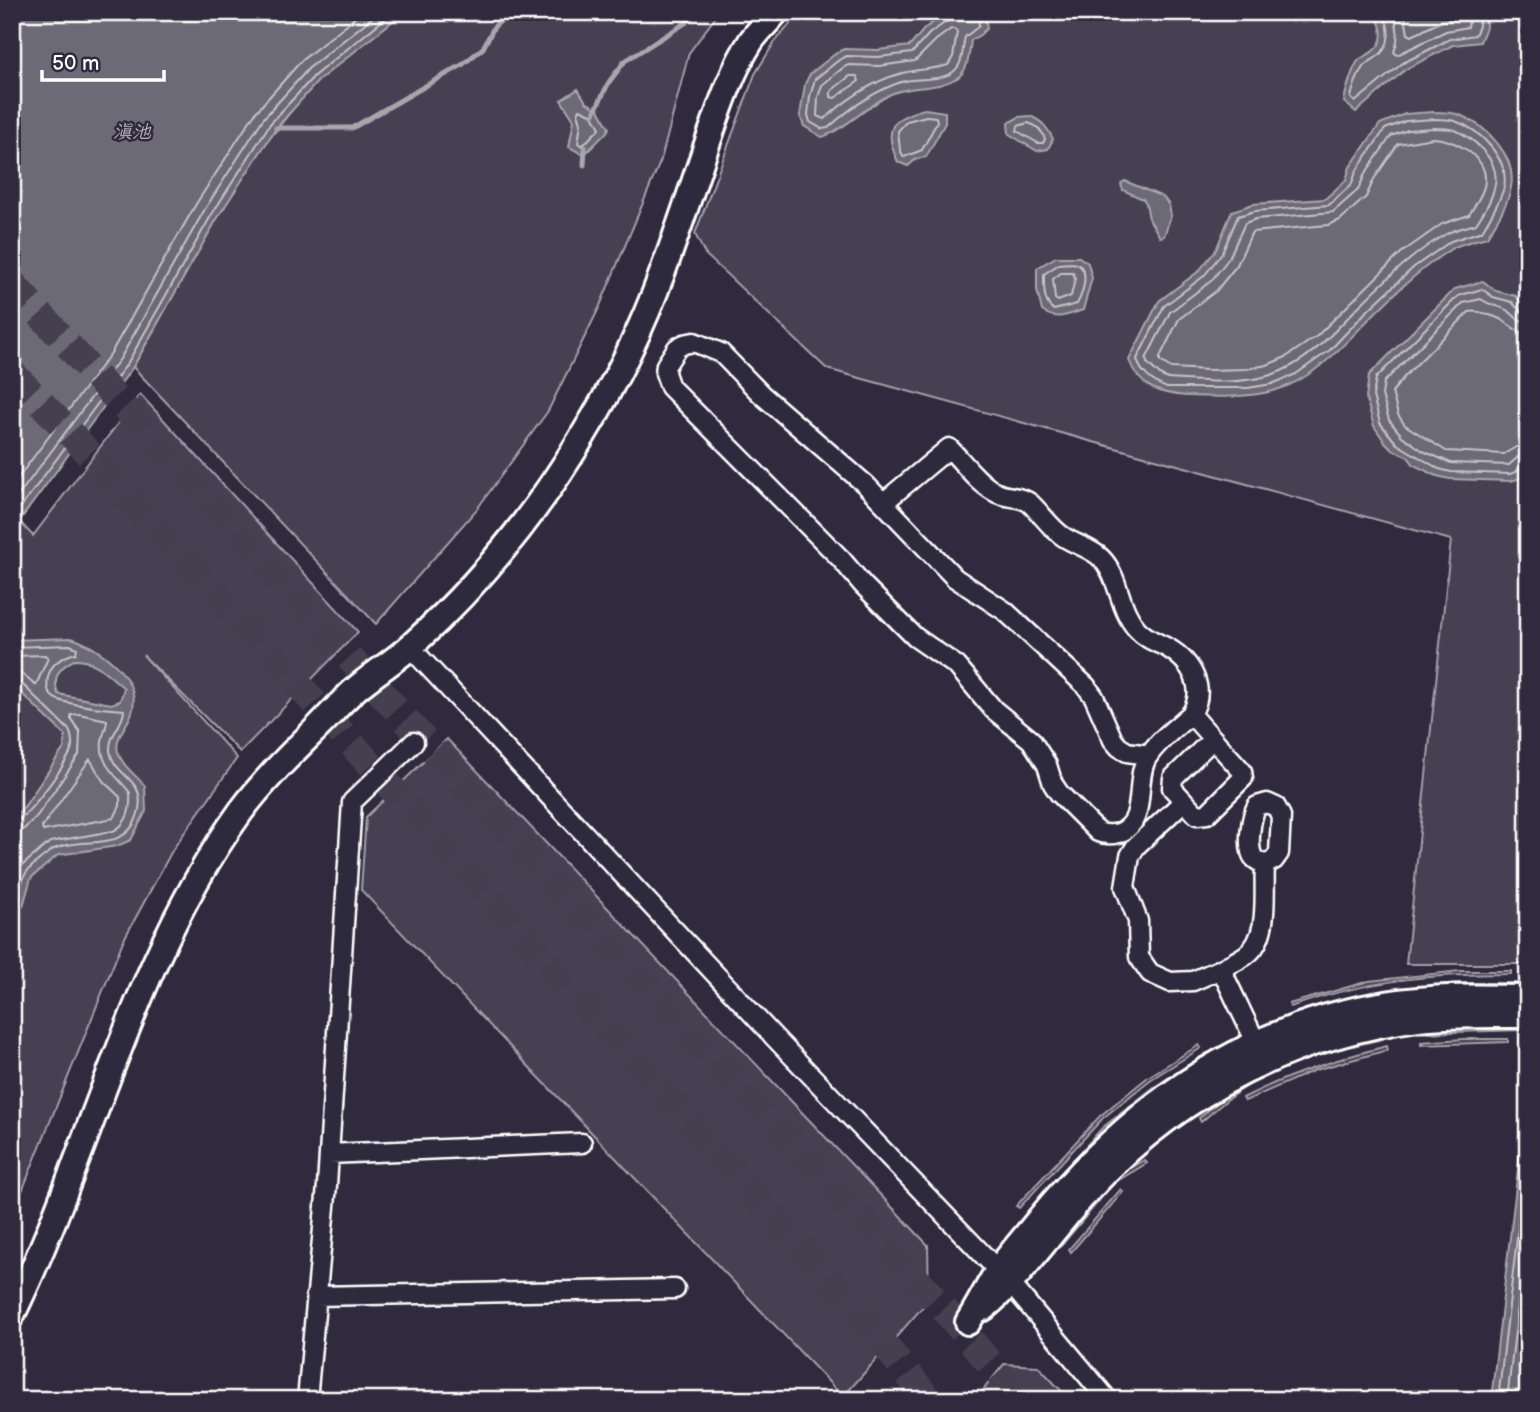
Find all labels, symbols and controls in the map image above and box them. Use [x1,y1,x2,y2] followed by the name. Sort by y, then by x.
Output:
[42,38,164,82] scale bar
[52,51,99,76] text: 50 m
[113,121,152,144] water label: 滇池

